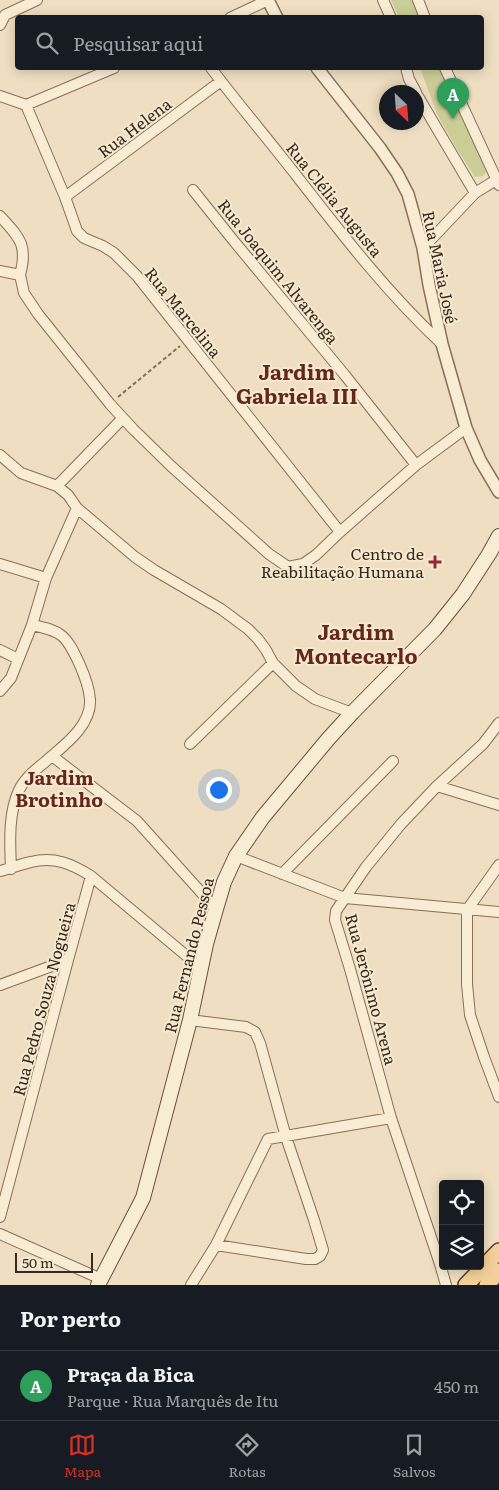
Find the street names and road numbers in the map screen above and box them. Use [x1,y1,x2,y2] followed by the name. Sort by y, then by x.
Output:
[92,91,176,163] street label: Rua Helena
[281,136,389,262] street label: Rua Clélia Augusta
[213,193,345,349] street label: Rua Joaquim Alvarenga
[417,208,465,326] street label: Rua Maria José
[140,262,228,363] street label: Rua Marcelina
[157,874,219,1035] street label: Rua Fernando Pessoa
[6,899,81,1099] street label: Rua Pedro Souza Nogueira
[340,911,404,1068] street label: Rua Jerônimo Arena

